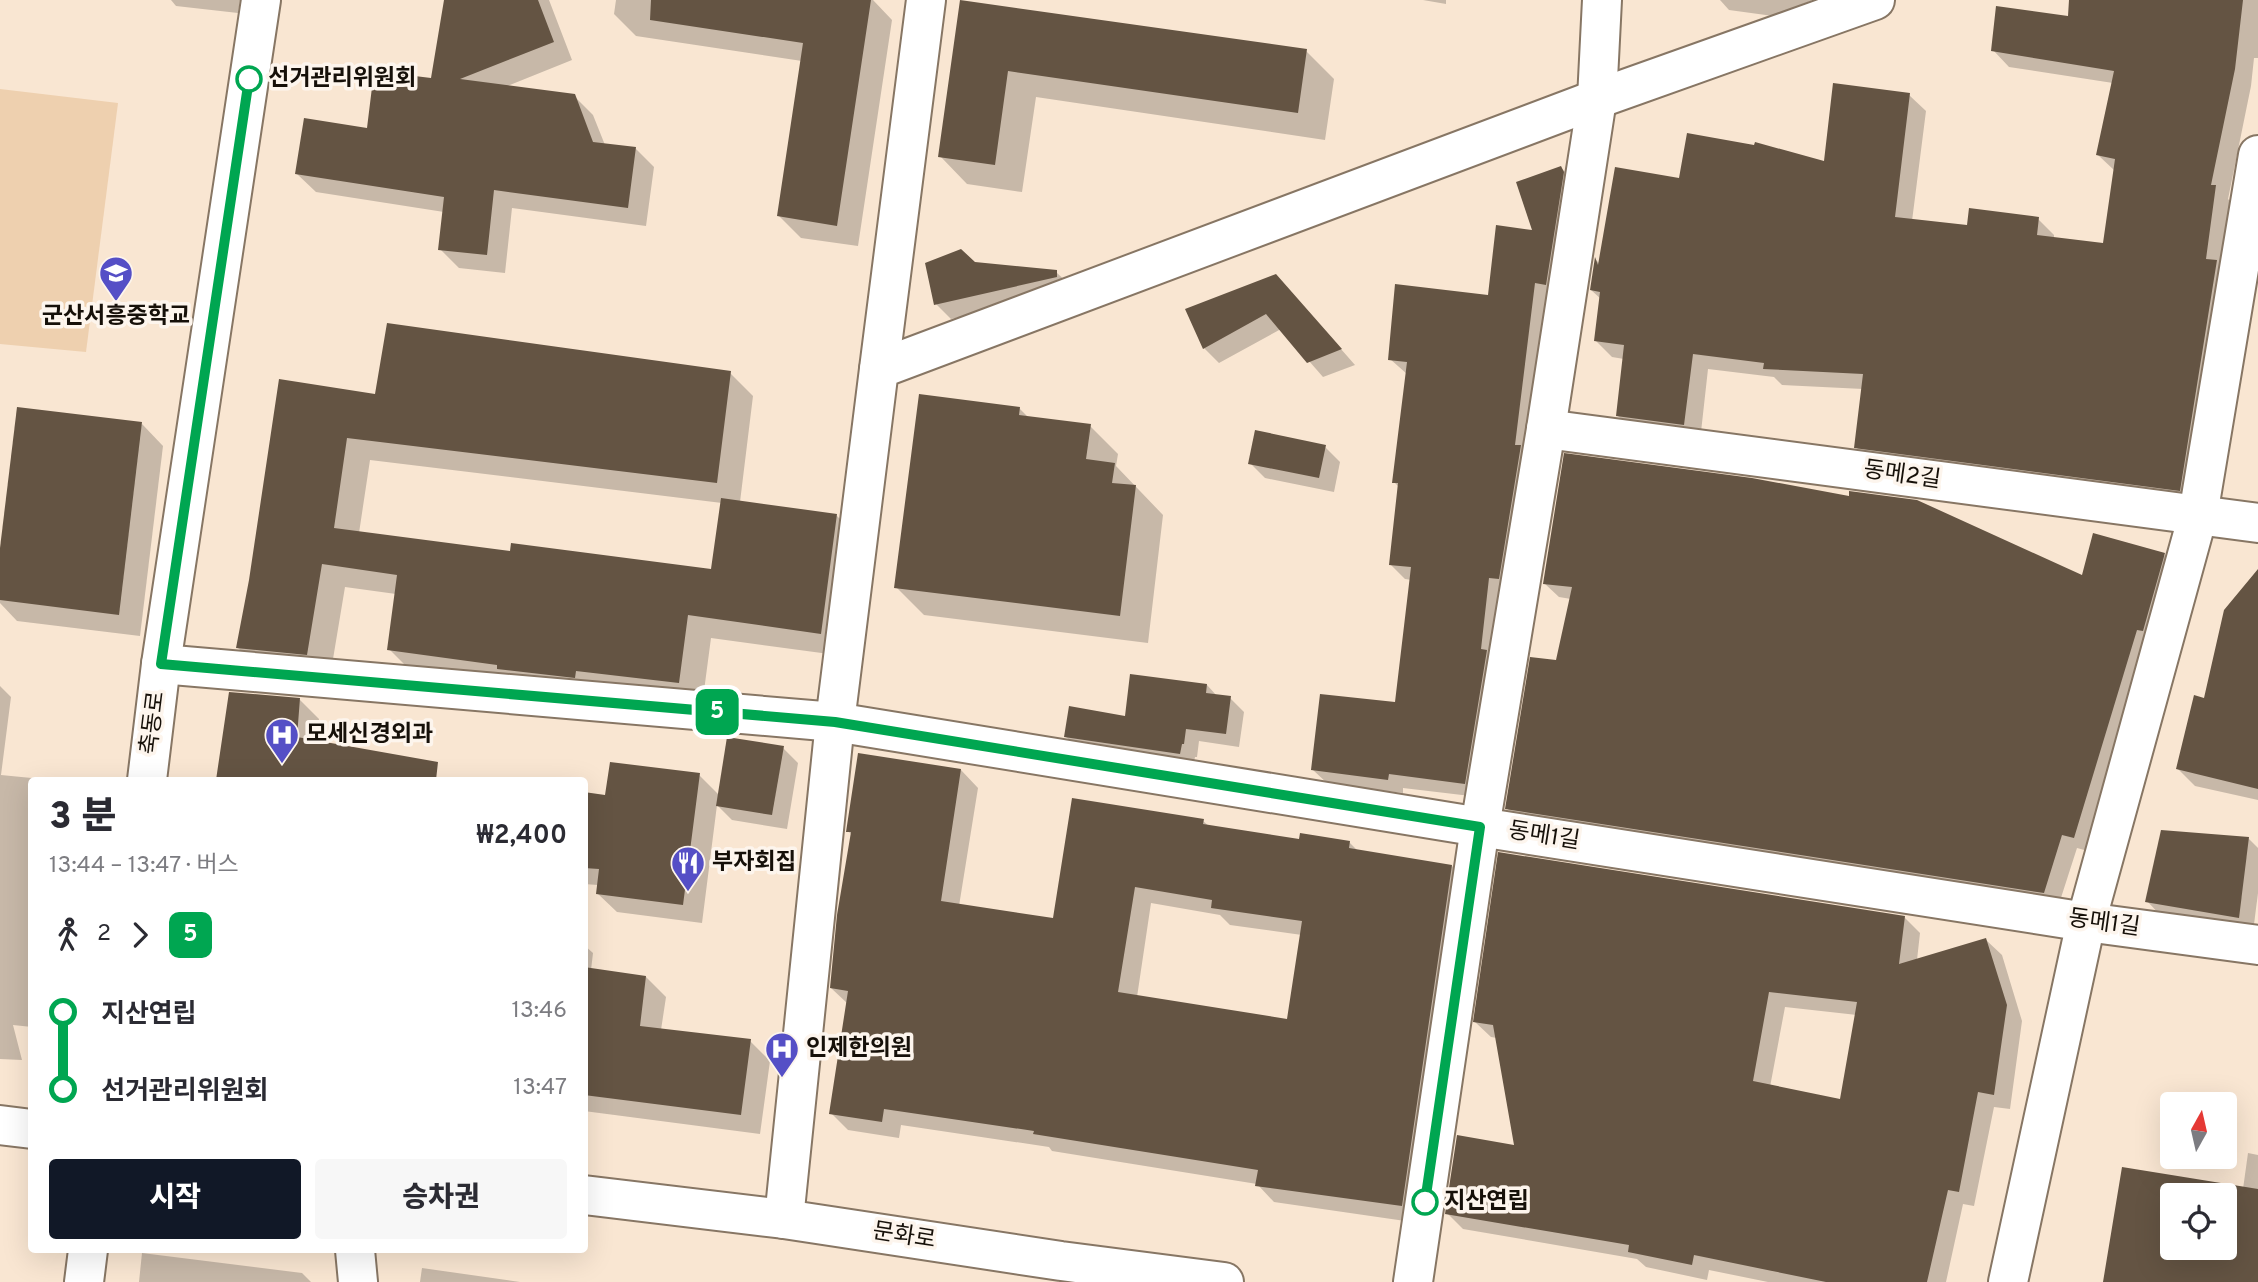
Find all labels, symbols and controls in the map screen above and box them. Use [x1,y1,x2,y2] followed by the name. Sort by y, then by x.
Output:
[268,65,416,94] place label: 선거관리위원회
[236,66,262,92] marker: 선거관리위원회
[97,254,135,303] school or university icon: 군산서흥중학교
[42,303,190,332] place label: 군산서흥중학교
[1862,456,1942,496] street label: 동메2길
[694,689,740,735] line badge: 5
[136,690,172,756] street label: 축동로
[710,697,724,727] text: 5
[263,716,301,765] hospital icon: 모세신경외과
[306,721,433,750] place label: 모세신경외과
[49,794,116,843] text: 3 분
[1506,817,1582,857] street label: 동메1길
[477,820,567,853] text: ₩2,400
[669,844,707,893] restaurant icon: 부자회집
[712,849,797,878] place label: 부자회집
[49,852,239,881] text: 13:44 – 13:47 · 버스
[2066,905,2142,943] street label: 동메1길
[49,916,87,954] icon: walk
[121,916,159,954] icon: forward
[97,920,111,949] text: 2
[183,920,198,950] text: 5
[511,997,567,1026] text: 13:46
[101,999,197,1032] text: 지산연립
[763,1030,801,1079] hospital icon: 인제한의원
[806,1035,912,1064] place label: 인제한의원
[513,1074,567,1103] text: 13:47
[101,1076,268,1109] text: 선거관리위원회
[2160,1092,2236,1169] north arrow
[2160,1092,2237,1260] map controls
[49,1159,301,1239] button: 시작
[315,1159,567,1239] button: 승차권
[2160,1183,2237,1260] button: locate
[1444,1188,1529,1217] place label: 지산연립
[1412,1189,1438,1215] marker: 지산연립
[870,1218,938,1256] street label: 문화로

